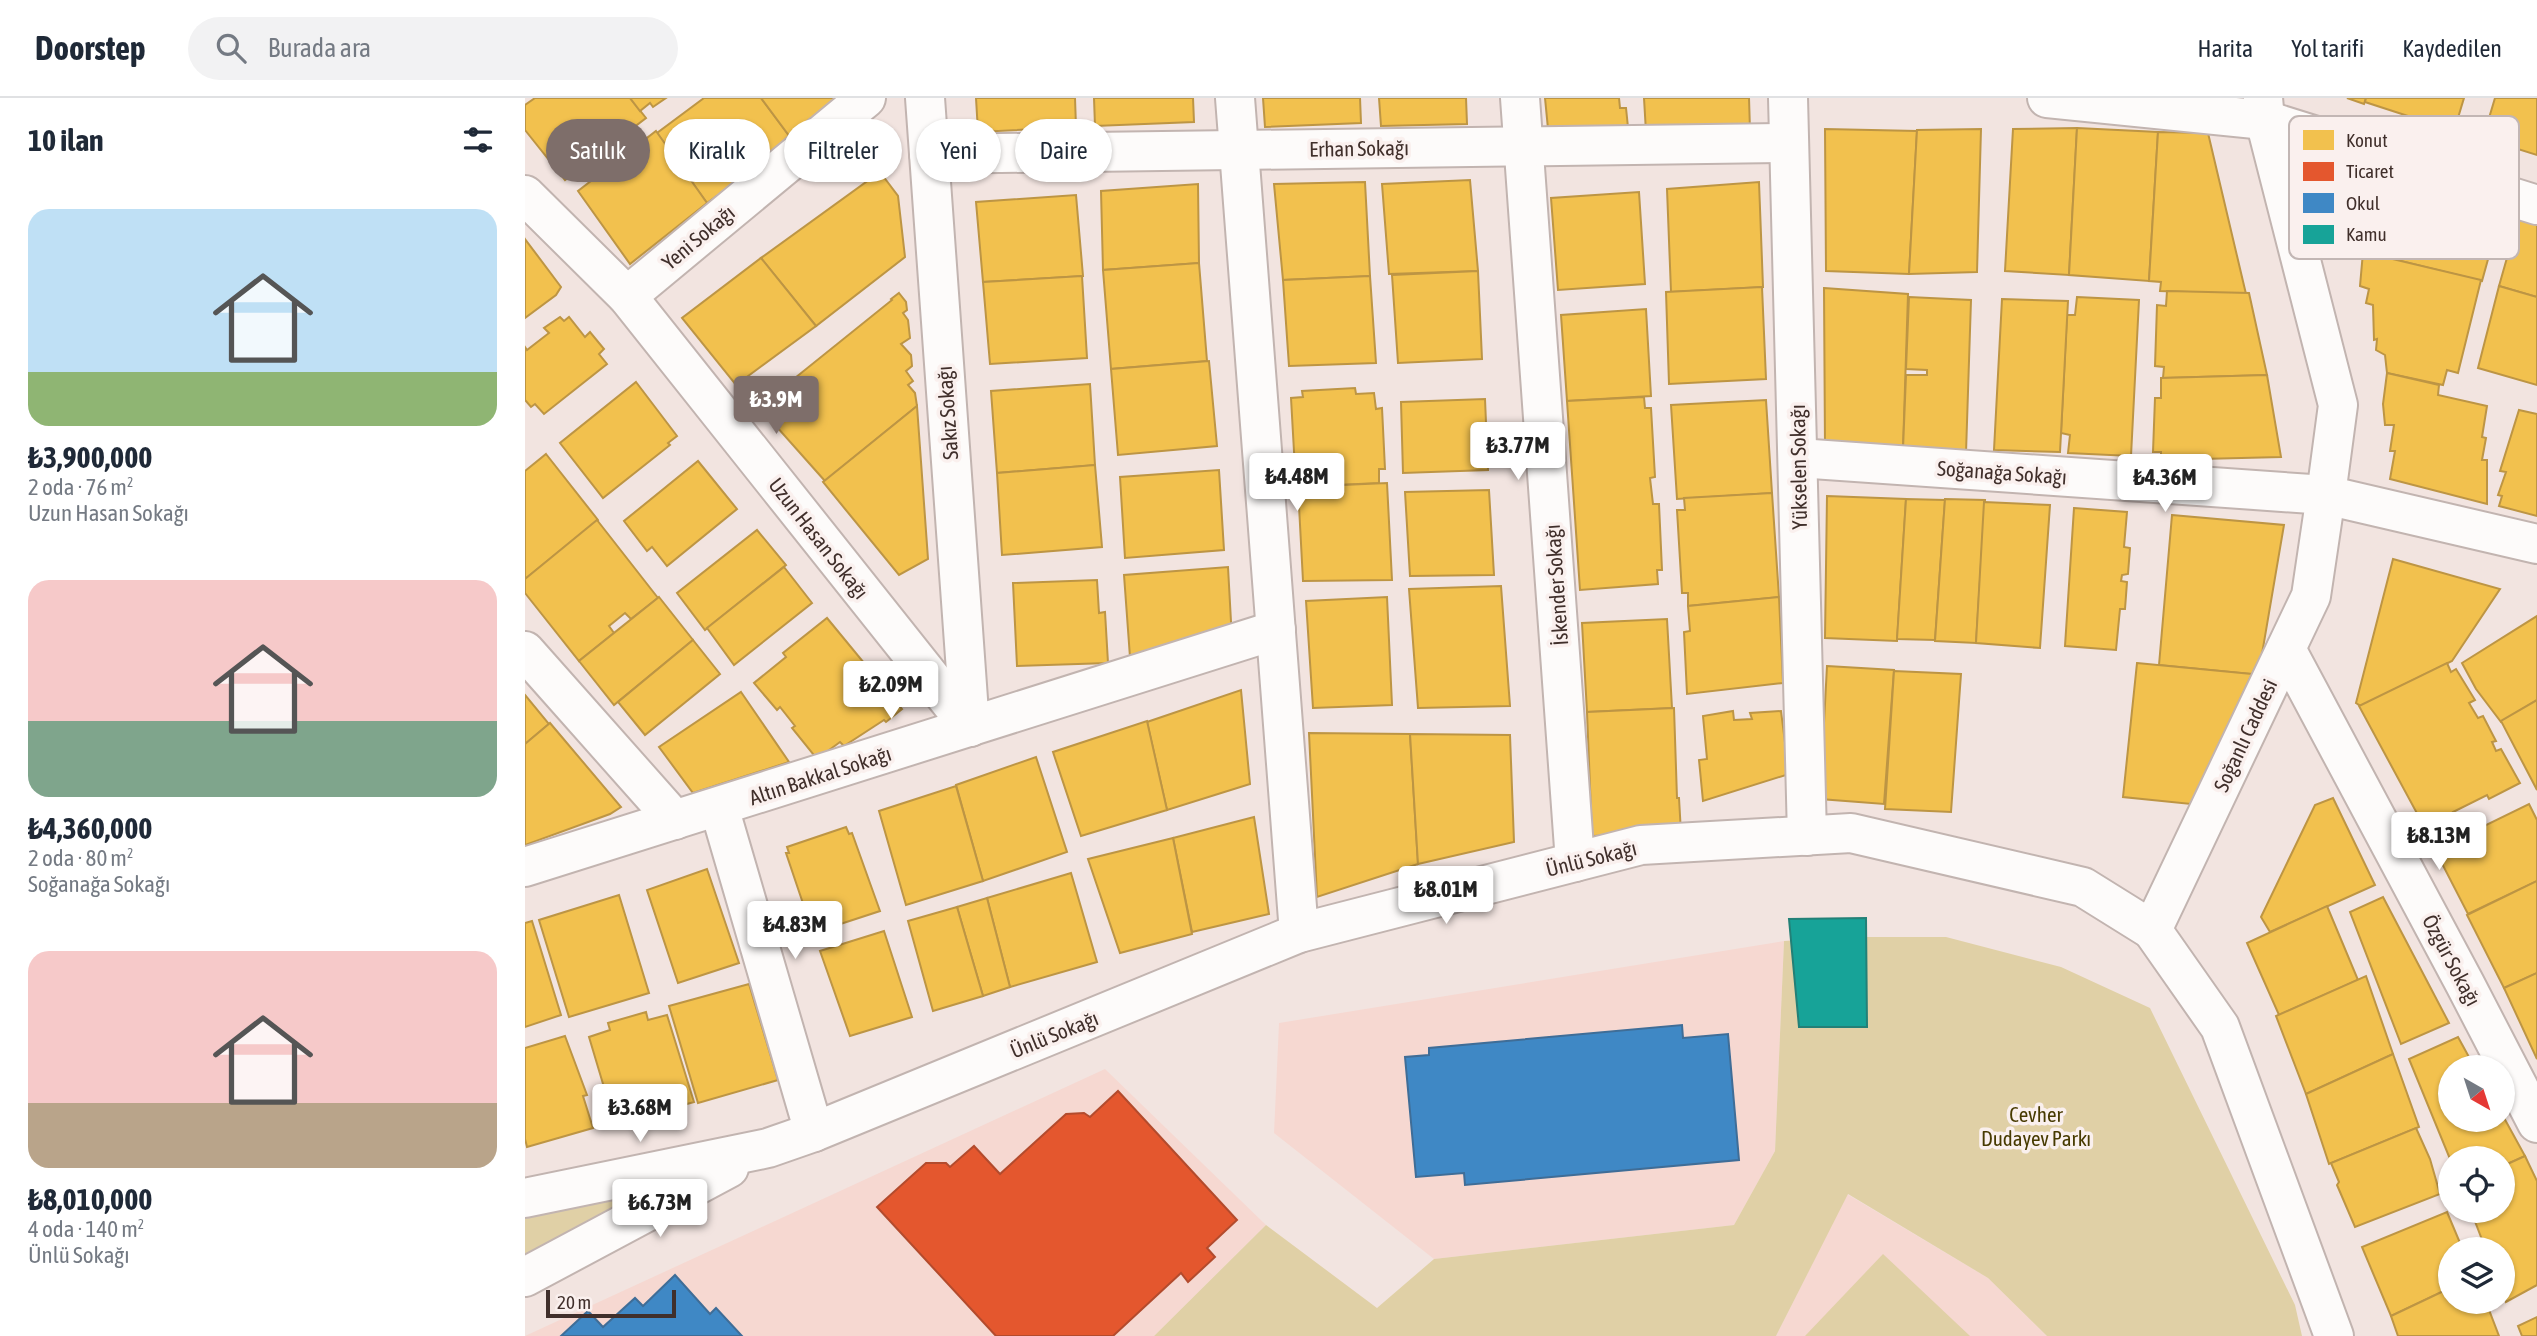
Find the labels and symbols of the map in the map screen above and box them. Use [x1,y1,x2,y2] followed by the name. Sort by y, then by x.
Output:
[2289,116,2519,259] legend
[2346,129,2388,151] text: Konut
[1309,135,1409,161] street label: Erhan Sokağı
[2346,160,2394,182] text: Ticaret
[2346,192,2380,214] text: Okul
[657,200,739,274] street label: Yeni Sokağı
[2346,223,2387,245] text: Kamu
[932,365,962,461] street label: Sakız Sokağı
[727,376,825,436] pin: ₺3.9M
[1785,404,1811,530] street label: Yükselen Sokağı
[1461,422,1575,482] pin: ₺3.77M
[1240,454,1354,513] pin: ₺4.48M
[2108,454,2222,514] pin: ₺4.36M
[1936,456,2068,488] street label: Soğanağa Sokağı
[764,473,874,603] street label: Uzun Hasan Sokağı
[1540,524,1572,646] street label: İskender Sokağı
[834,662,948,721] pin: ₺2.09M
[2208,675,2282,795] street label: Soğanlı Caddesi
[746,741,894,809] street label: Altın Bakkal Sokağı
[2382,812,2496,872] pin: ₺8.13M
[1543,835,1639,881] street label: Ünlü Sokağı
[1389,866,1503,926] pin: ₺8.01M
[738,902,852,961] pin: ₺4.83M
[2418,910,2486,1010] street label: Özgür Sokağı
[1007,1006,1101,1062] street label: Ünlü Sokağı
[2438,1055,2515,1132] north arrow
[583,1084,697,1144] pin: ₺3.68M
[1981,1102,2091,1150] park label: Cevher Dudayev Parkı
[603,1180,717,1239] pin: ₺6.73M
[546,1287,675,1319] scale bar

